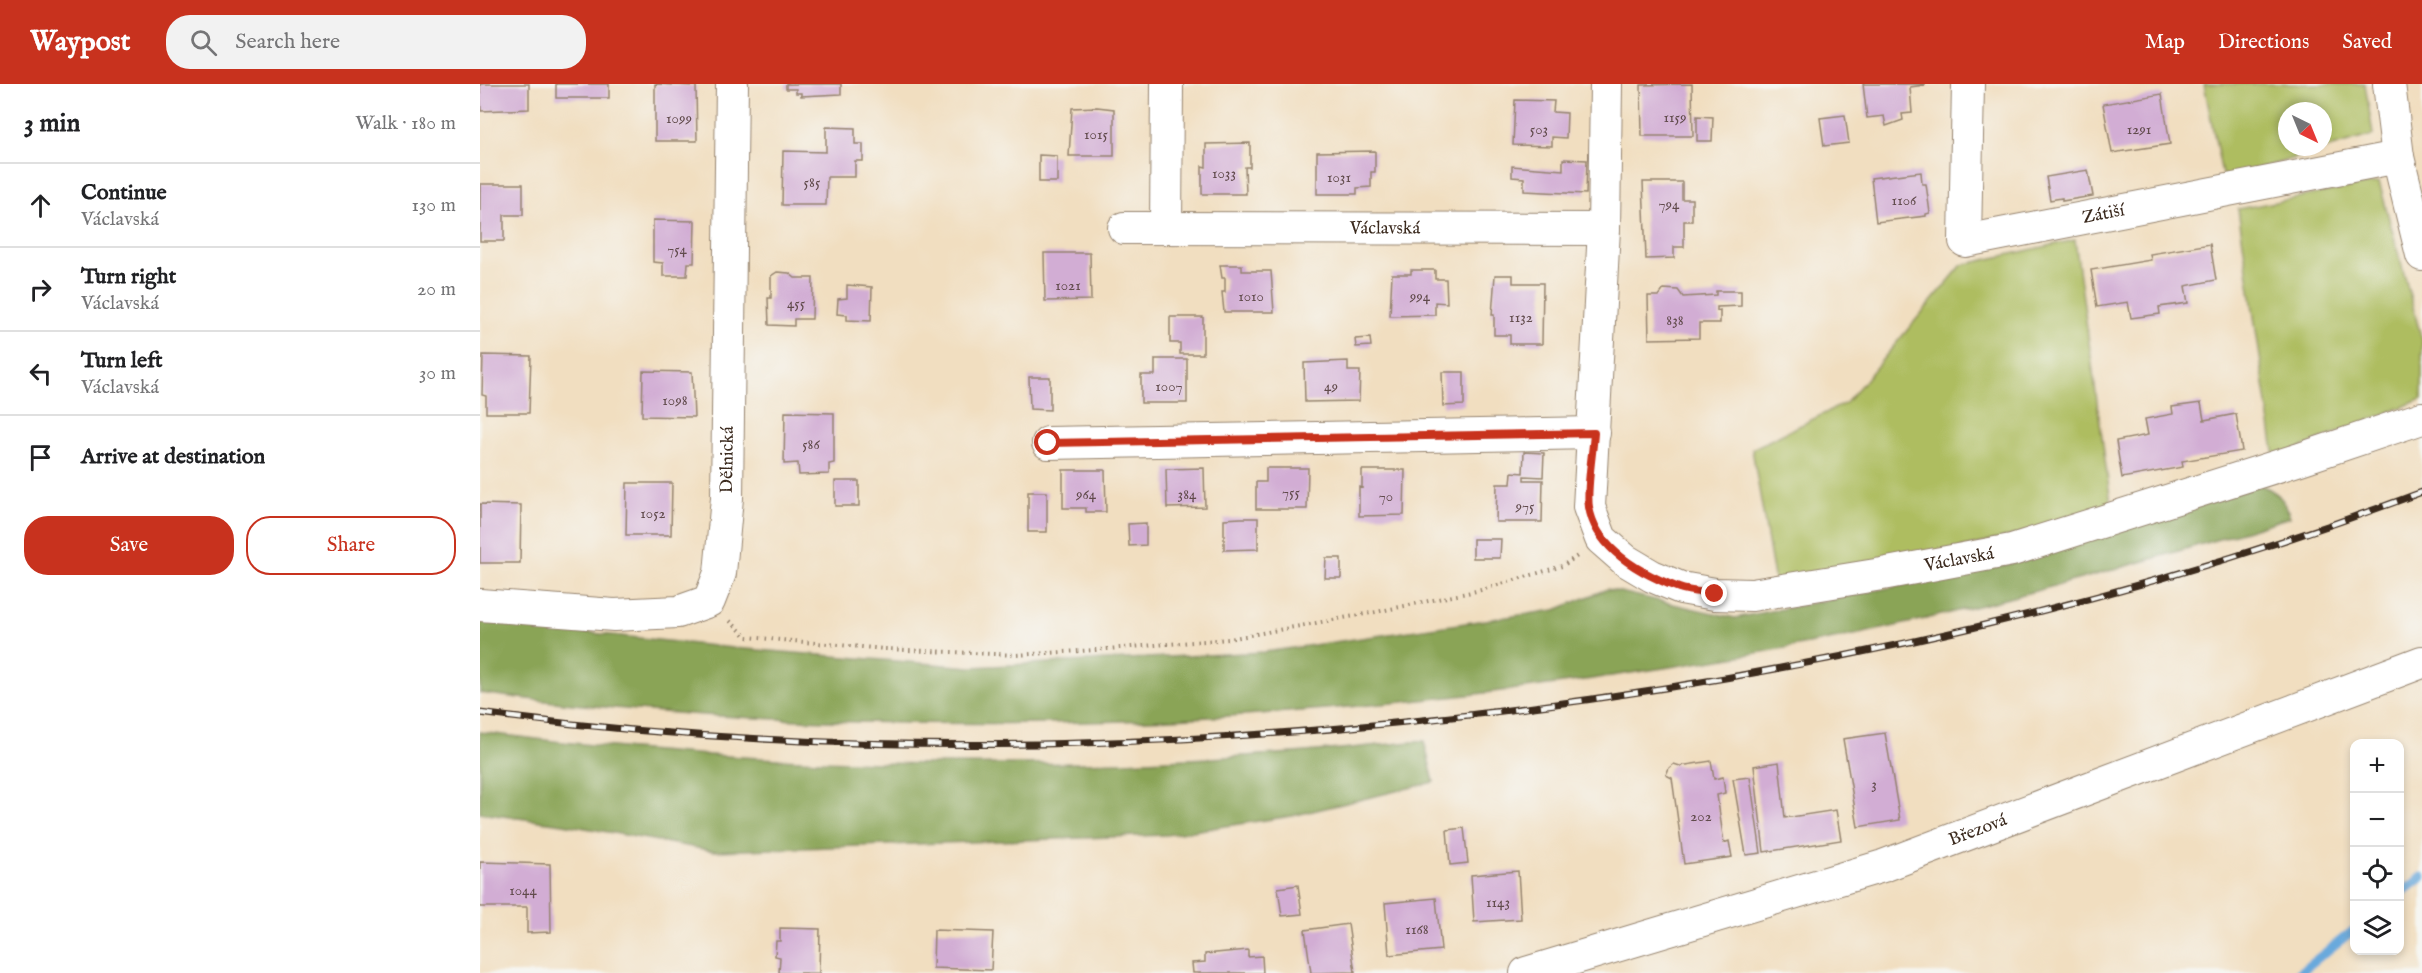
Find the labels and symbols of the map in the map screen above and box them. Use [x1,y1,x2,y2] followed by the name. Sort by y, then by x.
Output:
[2278,102,2332,156] north arrow
[1663,108,1687,127] house number: 1159
[666,109,692,128] house number: 1099
[1530,120,1548,139] house number: 503
[2127,120,2151,139] house number: 1291
[1084,125,1108,144] house number: 1015
[1212,164,1236,183] house number: 1033
[1327,168,1351,187] house number: 1031
[804,173,821,192] house number: 585
[1892,191,1917,210] house number: 1106
[1659,195,1680,214] house number: 794
[2080,199,2128,229] street label: Zátiší
[1349,217,1420,240] street label: Václavská
[667,240,688,259] house number: 754
[1055,276,1081,295] house number: 1021
[1238,287,1264,306] house number: 1010
[1409,287,1431,306] house number: 994
[787,294,806,313] house number: 455
[1509,308,1533,327] house number: 1132
[1666,311,1684,330] house number: 838
[1155,377,1183,396] house number: 1007
[1324,377,1338,396] house number: 49
[662,391,688,410] house number: 1098
[716,426,739,493] street label: Dělnická
[1034,429,1060,455] route start
[802,435,820,454] house number: 586
[1282,483,1301,502] house number: 755
[1075,485,1097,504] house number: 964
[1178,485,1197,504] house number: 384
[1379,487,1393,506] house number: 70
[1515,497,1535,516] house number: 975
[640,504,666,523] house number: 1052
[1922,542,1996,578] street label: Václavská
[1701,580,1727,606] route end
[1871,775,1877,794] house number: 3
[1690,807,1712,826] house number: 202
[1945,809,2010,852] street label: Březová
[509,881,537,900] house number: 1044
[1486,893,1510,912] house number: 1143
[1405,920,1429,939] house number: 1168

